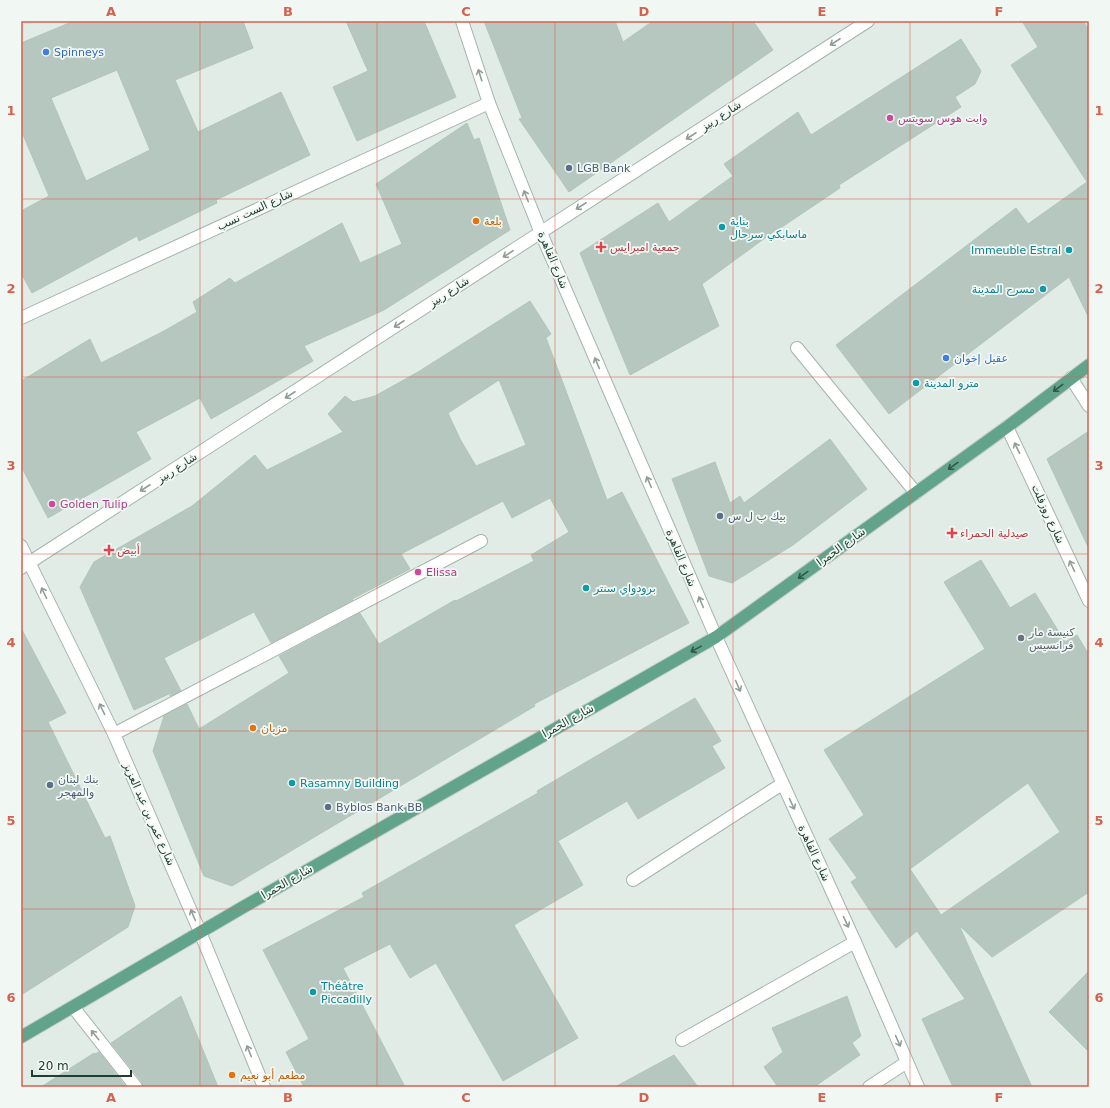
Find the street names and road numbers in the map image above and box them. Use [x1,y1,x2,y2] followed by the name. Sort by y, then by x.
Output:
[697,98,744,134] street label: شارع ربيز
[215,187,295,233] street label: شارع الست نسب
[535,229,571,291] street label: شارع القاهرة
[425,274,472,310] street label: شارع ربيز
[153,450,200,486] street label: شارع ربيز
[1029,482,1067,546] street label: شارع روزفلت
[814,525,868,569] street label: شارع الحمرا
[663,527,699,589] street label: شارع القاهرة
[540,702,596,740] street label: شارع الحمرا
[120,760,178,868] street label: شارع عمر بن عبد العزيز
[795,823,833,883] street label: شارع القاهرة
[259,862,315,902] street label: شارع الحمرا

